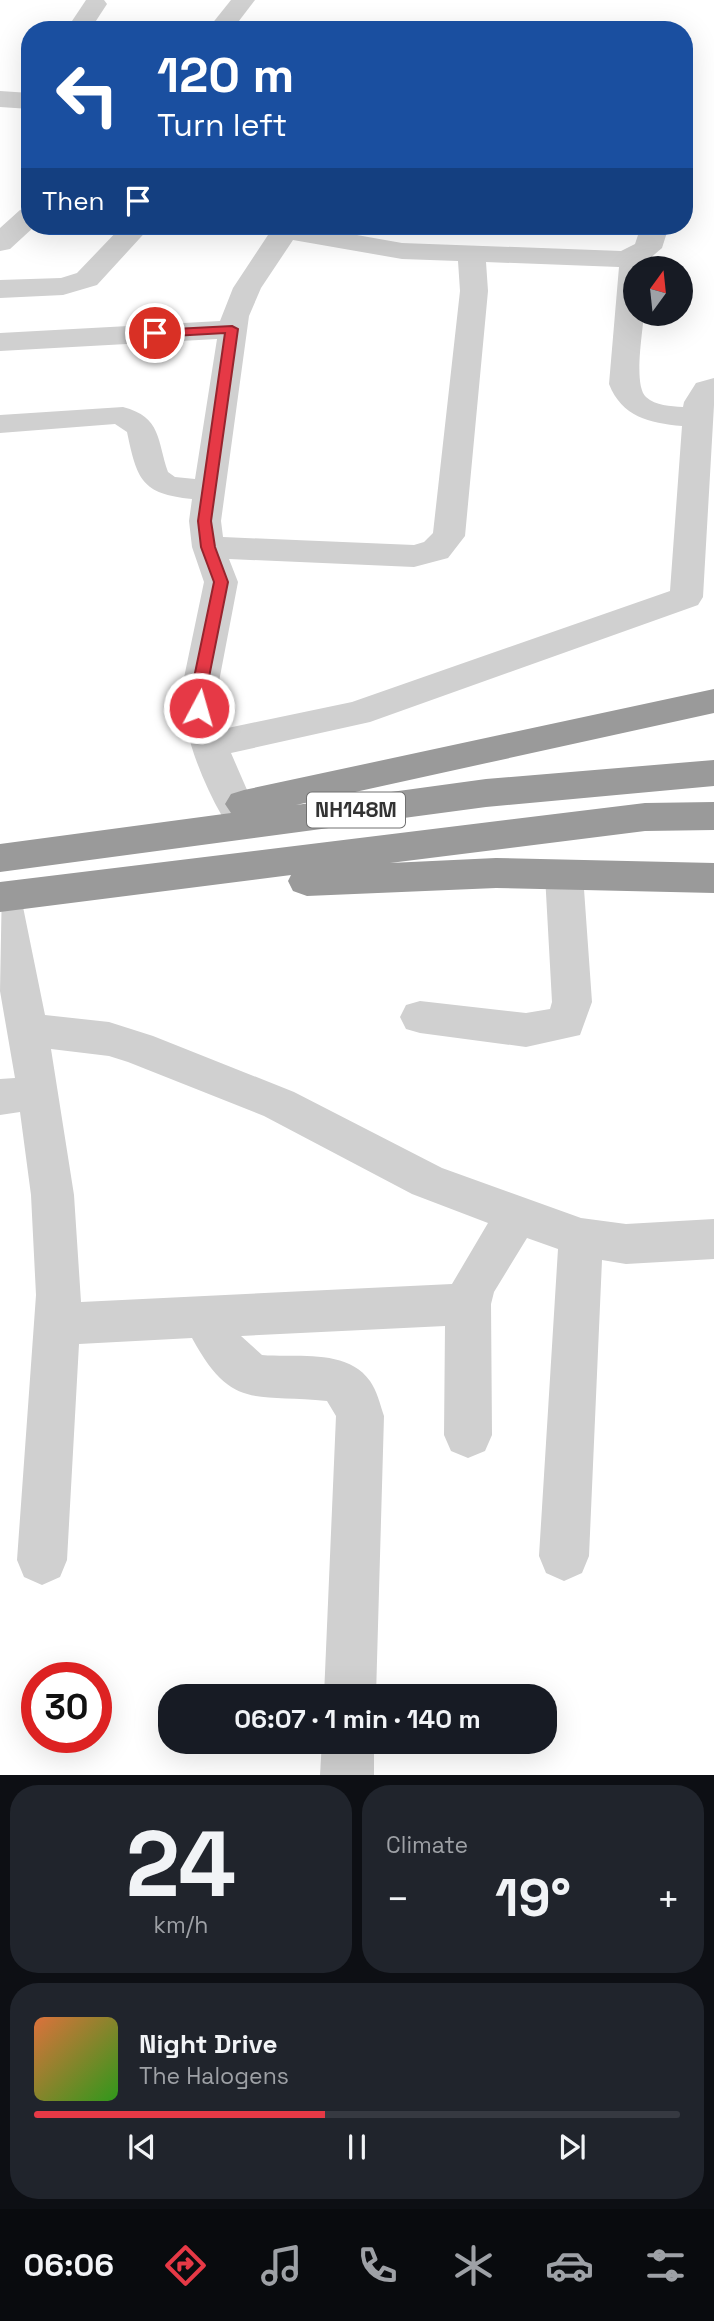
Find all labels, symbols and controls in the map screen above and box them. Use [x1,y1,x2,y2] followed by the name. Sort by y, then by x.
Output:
[157,44,294,106] text: 120 m
[42,49,133,140] icon: left
[157,105,287,145] text: Turn left
[119,182,157,220] icon: arrive
[42,184,105,218] text: Then
[623,256,693,326] north arrow
[623,256,693,326] map controls
[125,303,185,363] pin
[136,314,174,352] icon: arrive
[162,671,236,745] position arrow
[307,792,405,828] road number: NH148M
[21,1662,112,1753] speed limit sign: 30
[234,1702,481,1736] text: 06:07 · 1 min · 140 m
[126,1806,236,1923] text: 24
[386,1830,468,1860] text: Climate
[495,1865,571,1931] text: 19°
[386,1875,410,1923] text: −
[656,1875,680,1923] text: +
[154,1910,208,1940] text: km/h
[139,2027,277,2061] text: Night Drive
[139,2061,289,2091] text: The Halogens
[123,2128,161,2166] icon: previous
[338,2128,376,2166] icon: pause
[553,2128,591,2166] icon: next
[161,2241,210,2290] icon: directions
[257,2241,306,2290] icon: music
[353,2241,402,2290] icon: phone
[449,2241,498,2290] icon: climate
[545,2241,594,2290] icon: car
[641,2241,690,2290] icon: filters
[24,2245,114,2285] text: 06:06

